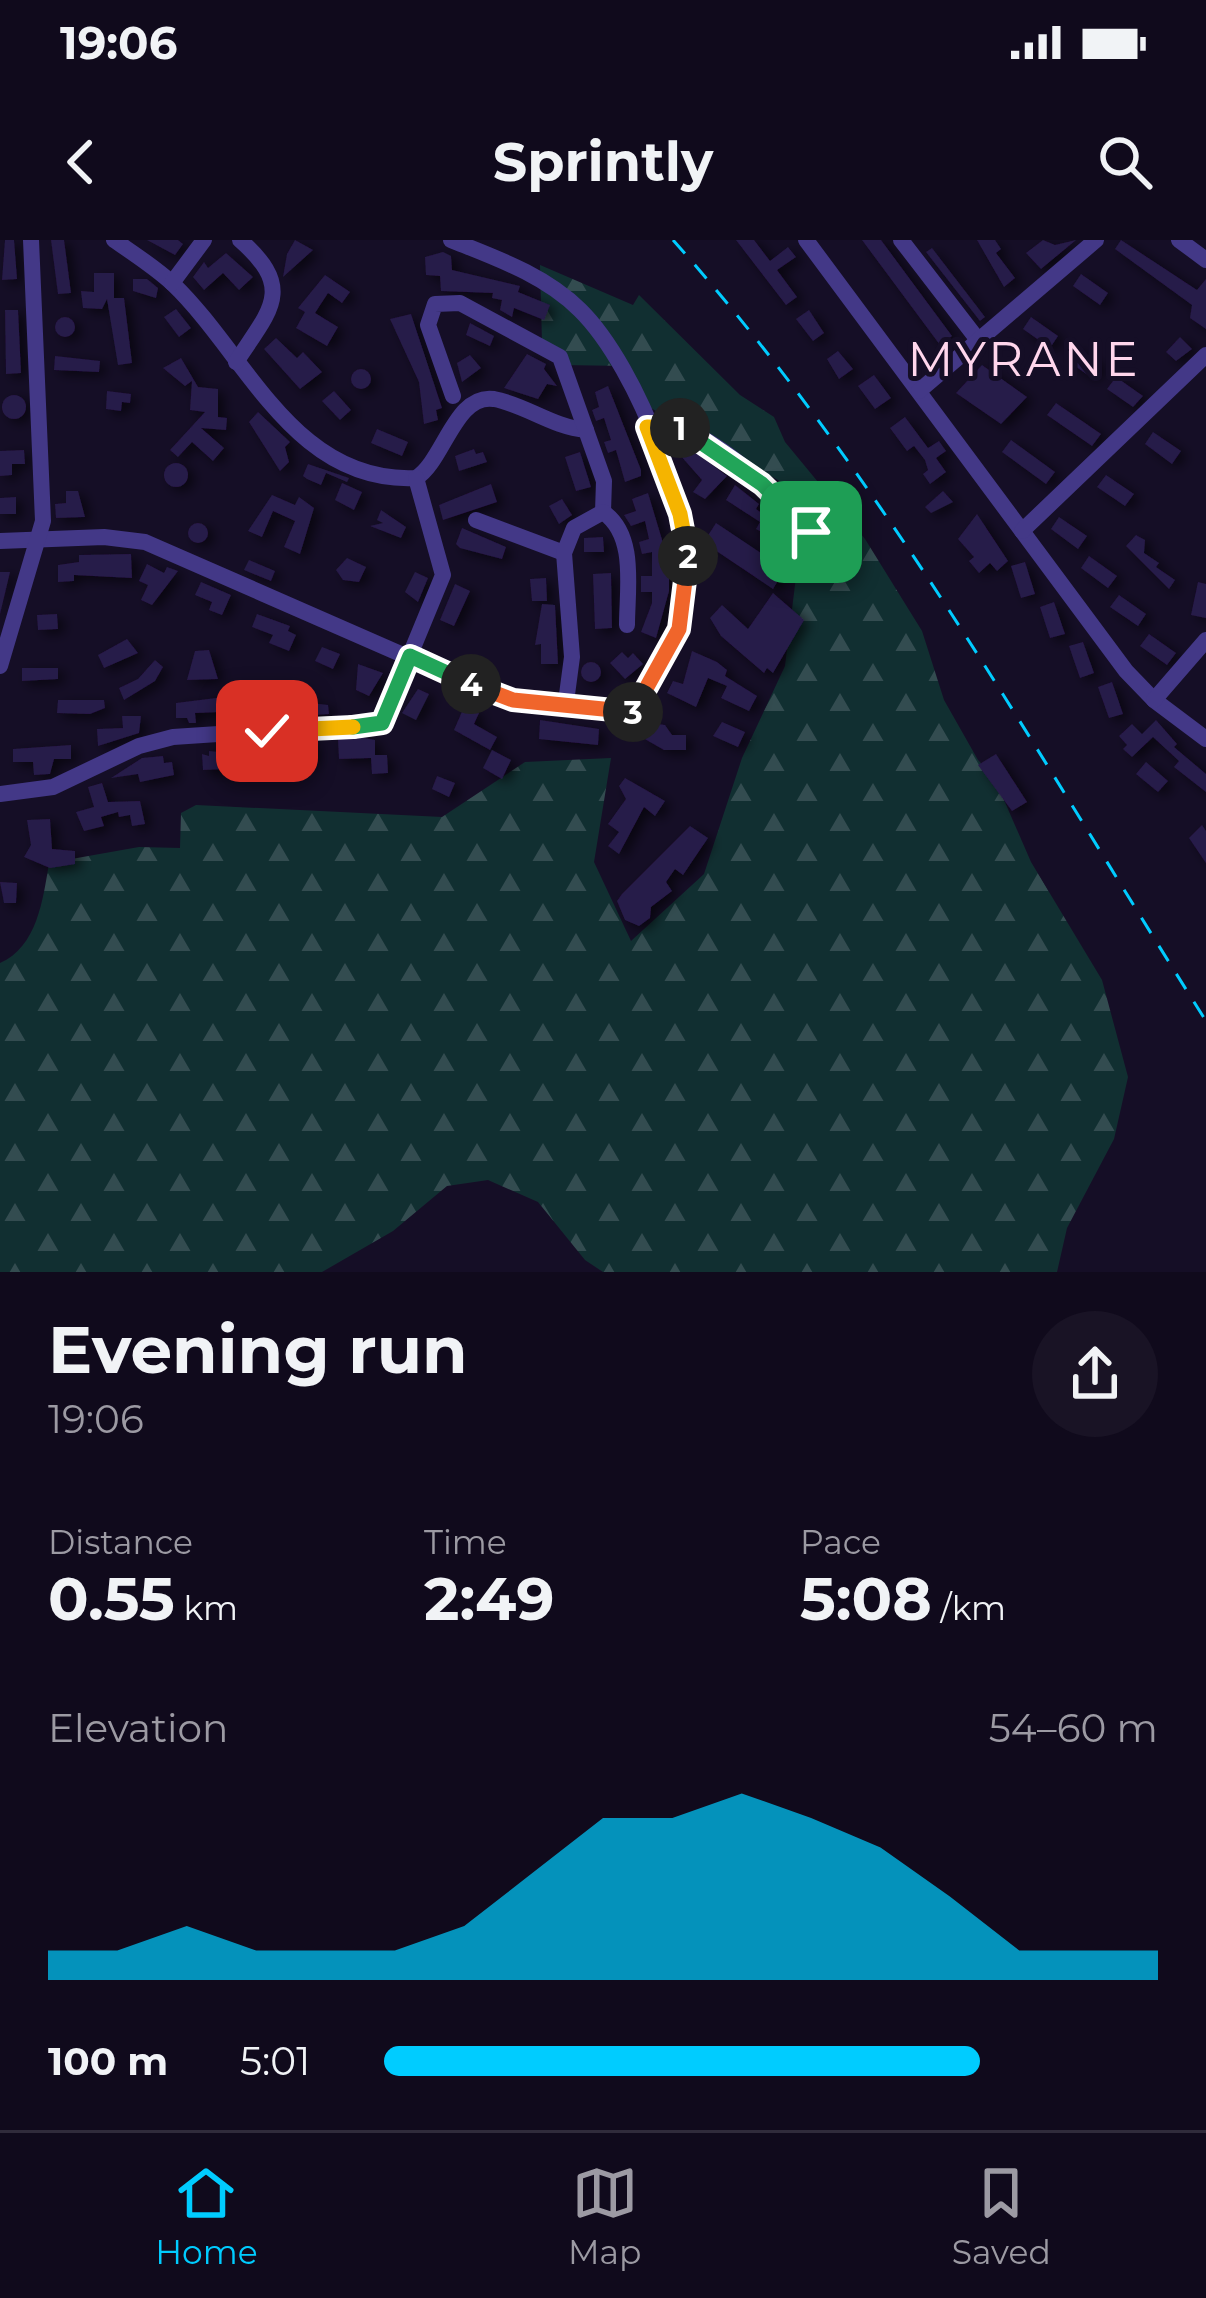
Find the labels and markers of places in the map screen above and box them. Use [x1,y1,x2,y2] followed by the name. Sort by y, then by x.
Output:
[650,398,710,458] pin: 1
[760,481,862,583] pin
[658,526,718,586] pin: 2
[441,654,501,714] pin: 4
[216,680,318,782] pin
[603,682,663,742] pin: 3

